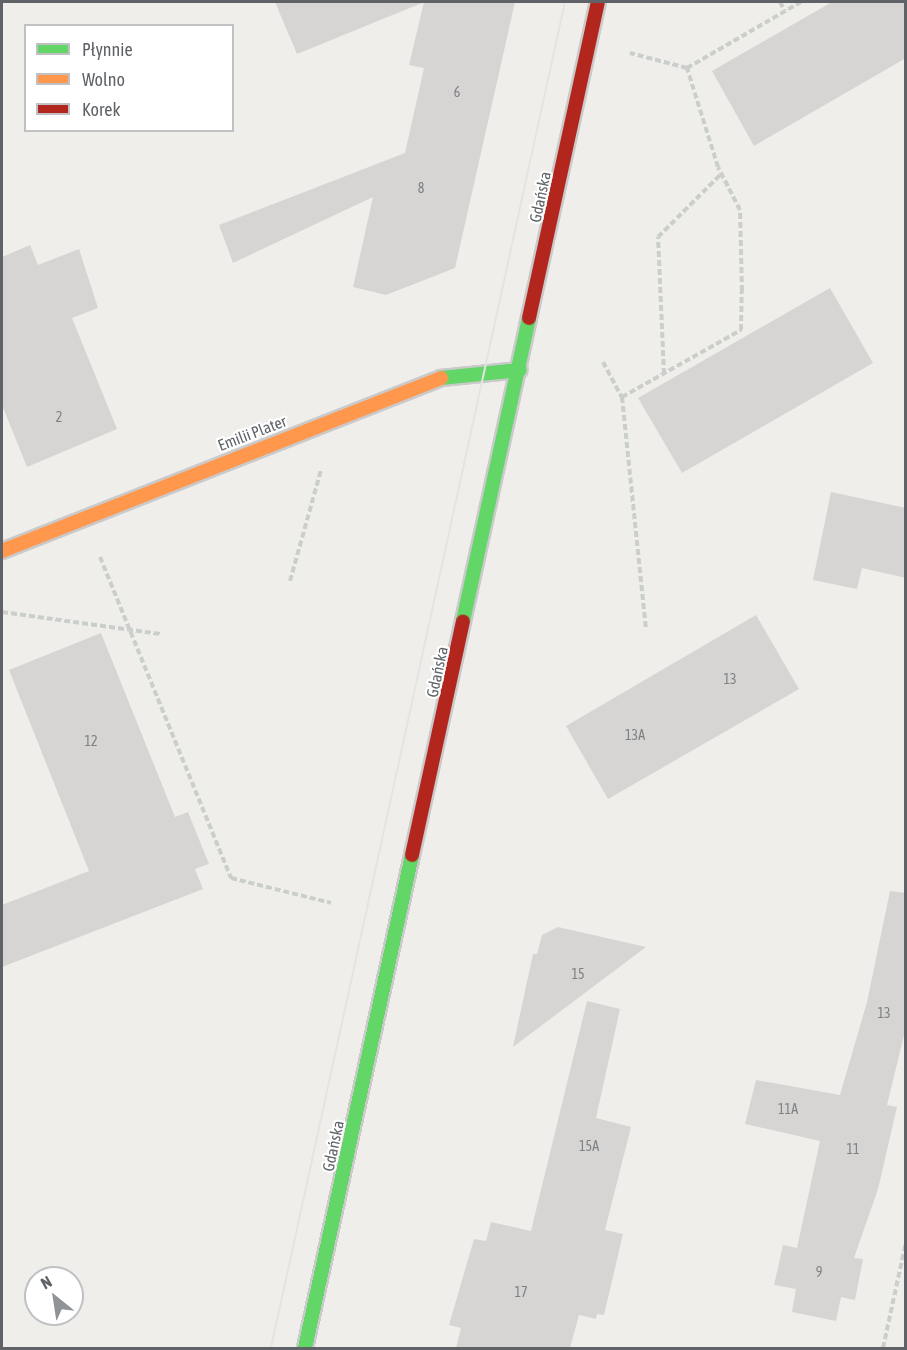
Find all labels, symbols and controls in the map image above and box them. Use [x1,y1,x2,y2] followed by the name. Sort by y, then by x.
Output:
[24,24,234,132] legend
[82,39,133,60] text: Płynnie
[82,69,125,90] text: Wolno
[454,84,460,100] house number: 6
[82,99,120,120] text: Korek
[525,170,555,224] street label: Gdańska
[418,180,424,196] house number: 8
[56,409,62,425] house number: 2
[215,411,289,455] street label: Emilii Plater
[422,645,452,699] street label: Gdańska
[723,671,737,687] house number: 13
[625,727,645,743] house number: 13A
[84,733,98,749] house number: 12
[571,966,585,982] house number: 15
[877,1005,891,1021] house number: 13
[778,1101,798,1117] house number: 11A
[318,1119,348,1173] street label: Gdańska
[579,1138,599,1154] house number: 15A
[846,1141,860,1157] house number: 11
[816,1264,822,1280] house number: 9
[24,1266,84,1326] north arrow
[37,1272,55,1292] text: N
[514,1284,528,1300] house number: 17

